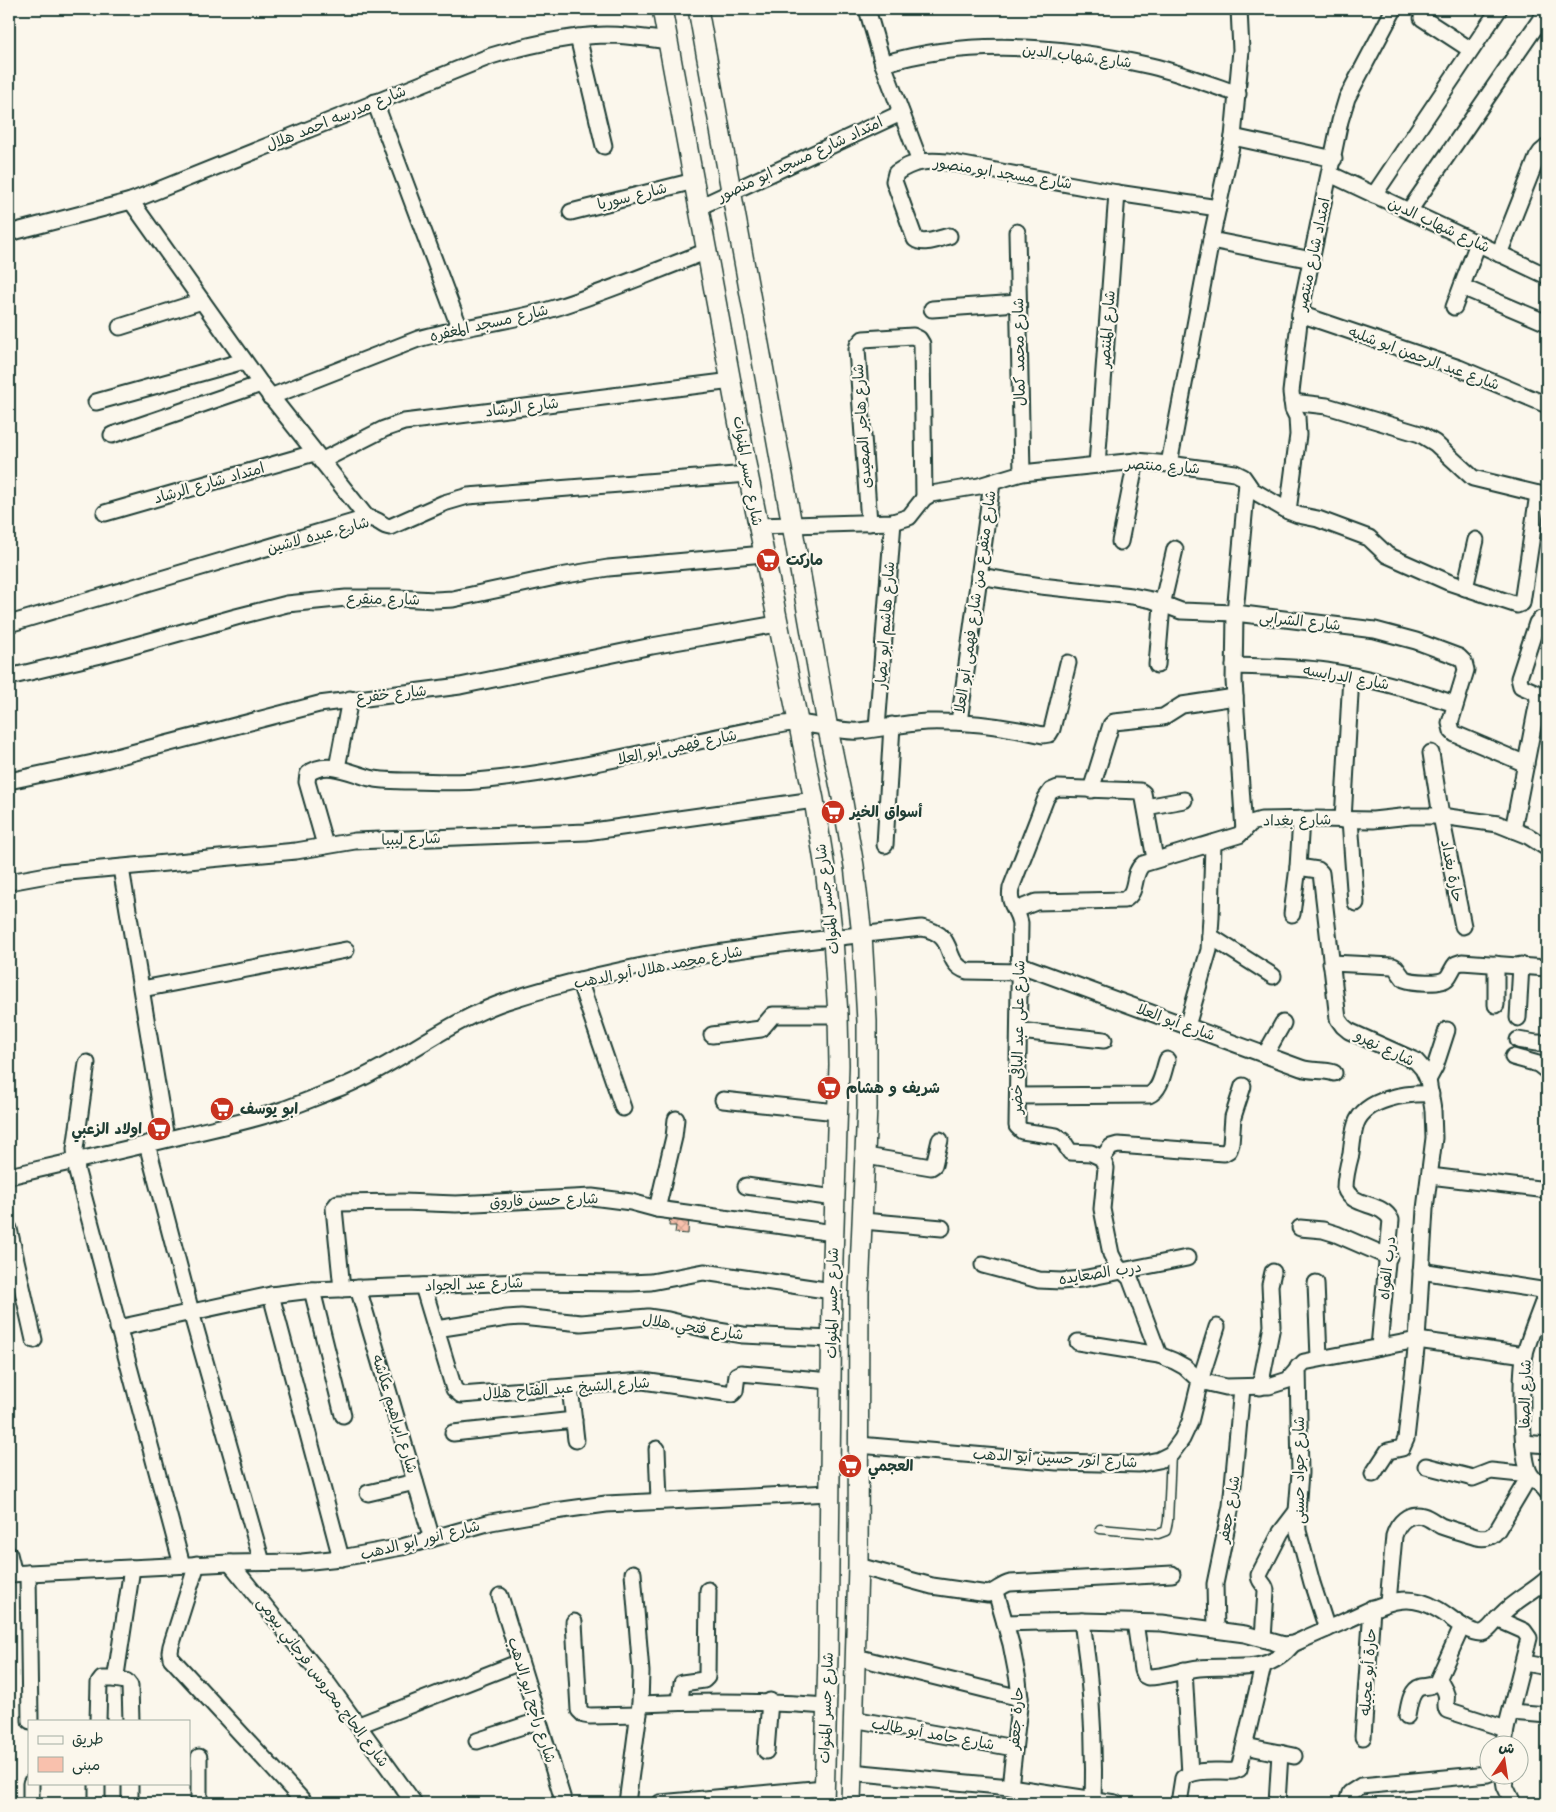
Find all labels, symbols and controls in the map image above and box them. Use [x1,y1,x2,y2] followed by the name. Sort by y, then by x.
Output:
[1021,40,1133,73] street label: شارع شهاب الدين
[263,82,409,155] street label: شارع مدرسه احمد هلال
[714,113,886,207] street label: امتداد شارع مسجد ابو منصور
[931,153,1073,194] street label: شارع مسجد ابو منصور
[595,179,669,214] street label: شارع سوريا
[1385,194,1493,257] street label: شارع شهاب الدين
[1292,196,1335,313] street label: امتداد شارع منتصر
[1095,290,1120,369] street label: شارع المنتصر
[1009,298,1030,406] street label: شارع محمد كمال
[428,301,550,346] street label: شارع مسجد المغفره
[1346,322,1502,395] street label: شارع عبد الرحمن ابو شلبه
[849,363,876,489] street label: شارع هاجر الصعيدى
[484,394,560,421] street label: شارع الرشاد
[728,415,767,528] street label: شارع جسر المنوات
[1124,454,1201,479] street label: شارع منتصر
[152,459,267,508] street label: امتداد شارع الرشاد
[950,489,1001,715] street label: شارع متفرع من شارع فهمى أبو العلا
[265,513,371,558] street label: شارع عبده لاشين
[755,547,781,573] supermarket icon: ماركت
[786,551,823,569] place label: ماركت
[872,561,901,690] street label: شارع هاشم ابو نصار
[346,589,420,610] street label: شارع منقرع
[1258,608,1342,635] street label: شارع الشرابى
[1301,661,1391,694] street label: شارع الدرايسه
[354,681,428,708] street label: شارع خفرع
[616,726,739,769] street label: شارع فهمى أبو العلا
[820,799,846,825] supermarket icon: أسواق الخير
[848,802,923,822] place label: أسواق الخير
[1263,810,1331,831] street label: شارع بغداد
[381,829,441,850] street label: شارع ليبيا
[1437,838,1467,904] street label: حارة بغداد
[811,842,844,955] street label: شارع جسر المنوات
[572,942,744,993] street label: شارع محمد هلال أبو الدهب
[1006,960,1029,1116] street label: شارع على عبد الباقى خضر
[1134,999,1218,1045] street label: شارع أبو العلا
[1351,1026,1418,1071] street label: شارع نهرو
[816,1075,842,1101] supermarket icon: شريف و هشام
[846,1079,940,1099] place label: شريف و هشام
[209,1096,235,1122] supermarket icon: ابو يوسف
[240,1100,298,1119] place label: ابو يوسف
[146,1116,172,1142] supermarket icon: اولاد الزعبي
[72,1120,142,1143] place label: اولاد الزعبي
[489,1189,599,1212] street label: شارع حسن فاروق
[1375,1235,1399,1301] street label: درب الفواه
[822,1247,843,1359] street label: شارع جسر المنوات
[1057,1258,1143,1288] street label: درب الصعايده
[424,1273,524,1296] street label: شارع عبد الجواد
[640,1310,745,1348] street label: شارع فتحي هلال
[366,1352,422,1476] street label: شارع ابراهيم عكاشه
[1515,1359,1536,1429] street label: شارع الصفا
[482,1373,650,1404] street label: شارع الشيخ عبد الفتاح هلال
[1290,1416,1309,1524] street label: شارع جواد حسنى
[972,1445,1138,1472] street label: شارع انور حسين أبو الدهب
[837,1453,863,1479] supermarket icon: العجمي
[868,1457,914,1480] place label: العجمي
[1214,1474,1245,1546] street label: شارع جعفر
[358,1516,482,1565] street label: شارع انور ابو الدهب
[250,1594,393,1773] street label: شارع الحاج محروس فرجاني بيومى
[1356,1628,1380,1716] street label: حارة أبو عجيله
[503,1635,560,1765] street label: شارع راجح ابو الدهب
[815,1652,838,1764] street label: شارع جسر المنوات
[1005,1686,1027,1752] street label: حارة جعفر
[870,1714,996,1755] street label: شارع حامد أبو طالب
[28,1720,190,1784] legend
[72,1730,104,1748] text: طريق
[1478,1734,1528,1784] north arrow
[1497,1738,1516,1758] text: ش
[72,1756,100,1775] text: مبنى

